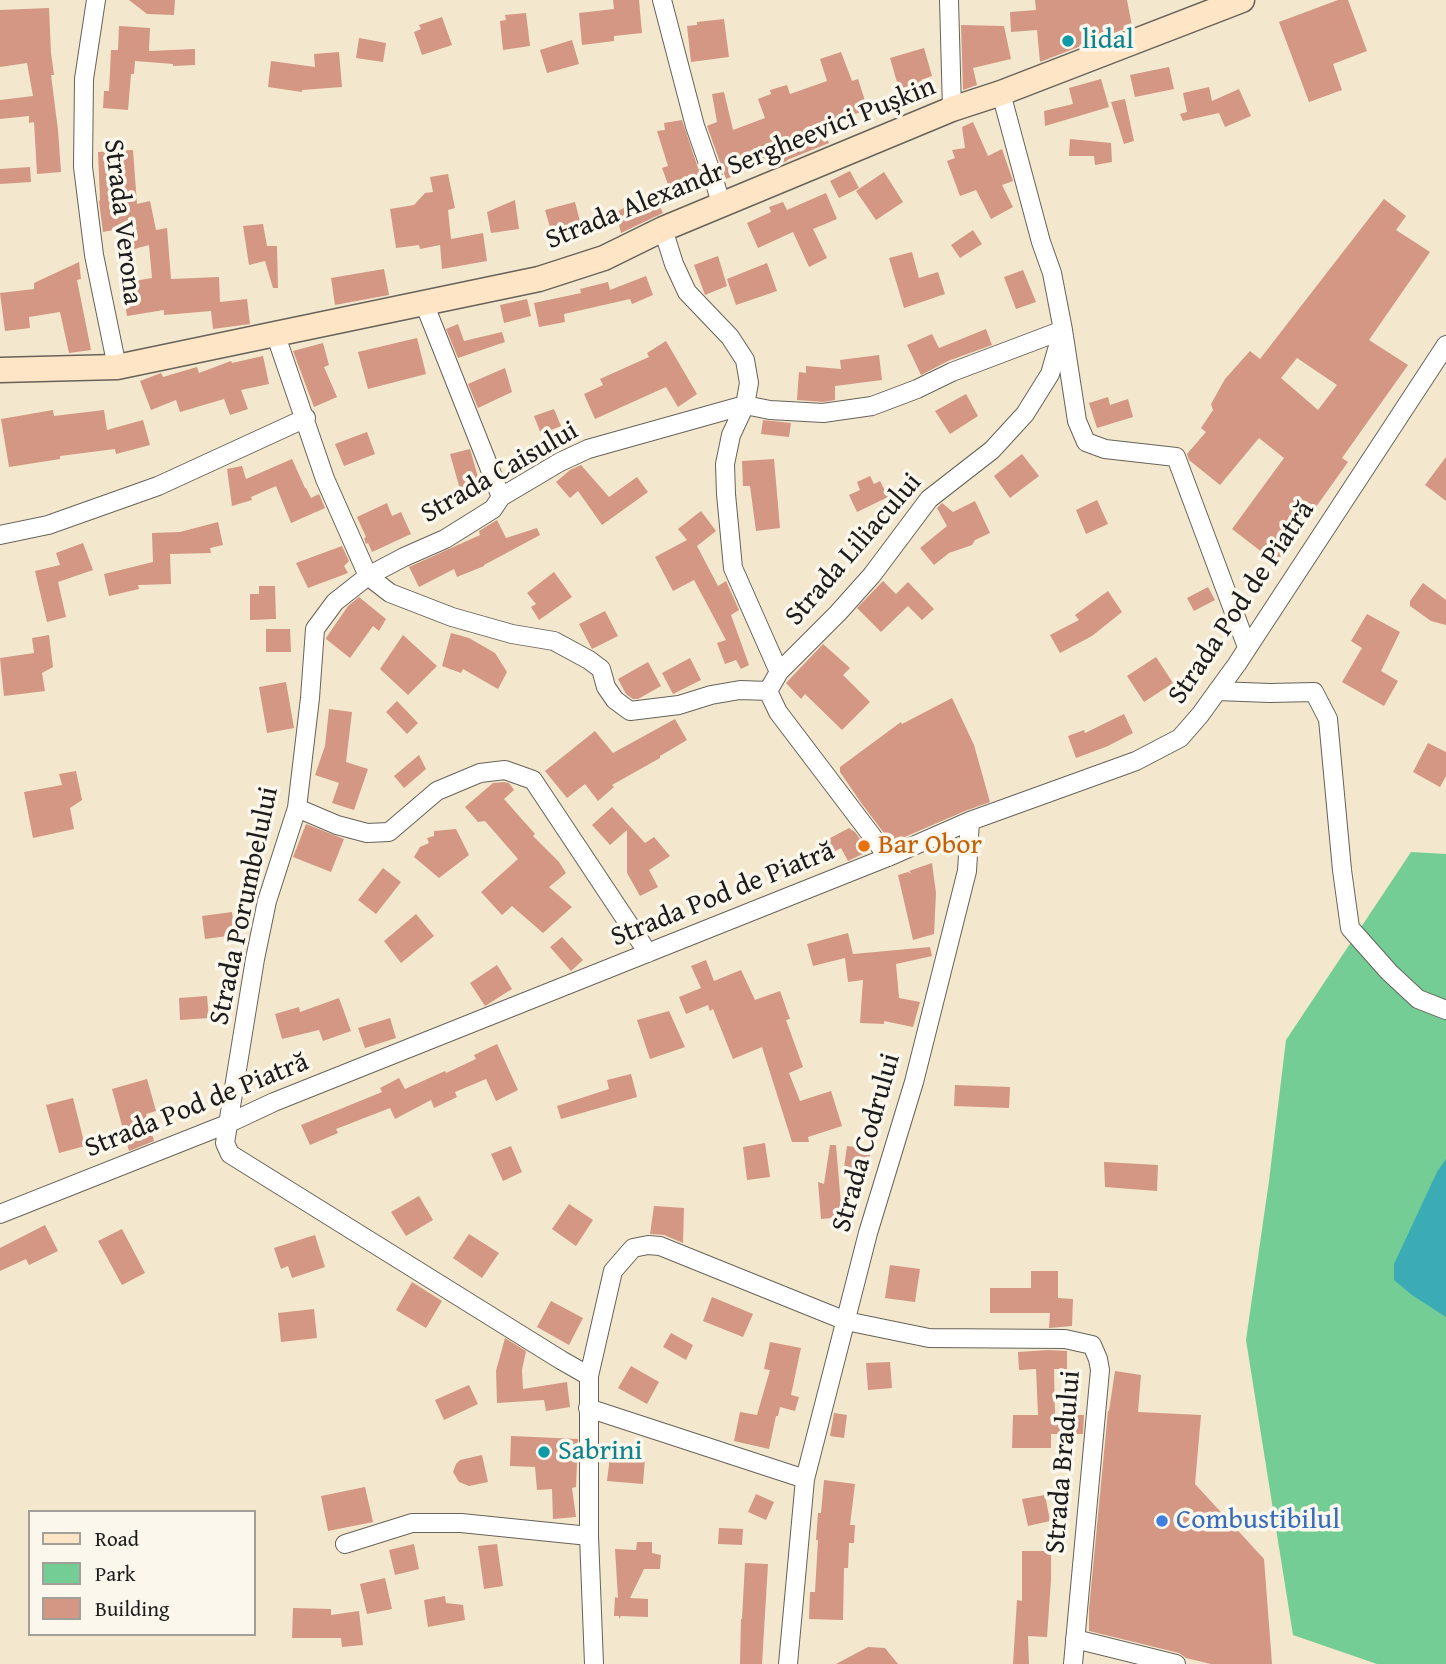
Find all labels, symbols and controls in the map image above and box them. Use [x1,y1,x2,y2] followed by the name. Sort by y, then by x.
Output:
[1082,24,1134,58] place label: lidal
[1060,33,1076,49] marker: lidal
[541,70,941,258] street label: Strada Alexandr Sergheevici Pușkin
[95,137,149,307] street label: Strada Verona
[415,414,585,532] street label: Strada Caisului
[779,467,929,633] street label: Strada Liliacului
[1162,495,1322,711] street label: Strada Pod de Piatră
[203,784,287,1028] street label: Strada Porumbelului
[878,829,982,863] place label: Bar Obor
[606,835,840,955] street label: Strada Pod de Piatră
[856,838,872,854] marker: Bar Obor
[80,1046,314,1166] street label: Strada Pod de Piatră
[825,1050,909,1236] street label: Strada Codrului
[1039,1369,1089,1555] street label: Strada Bradului
[558,1435,642,1469] place label: Sabrini
[536,1444,552,1460] marker: Sabrini
[1176,1504,1340,1538] place label: Combustibilul
[28,1510,256,1636] legend
[1154,1513,1170,1529] marker: Combustibilul
[95,1523,139,1554] text: Road
[95,1558,136,1589] text: Park
[95,1593,169,1624] text: Building

